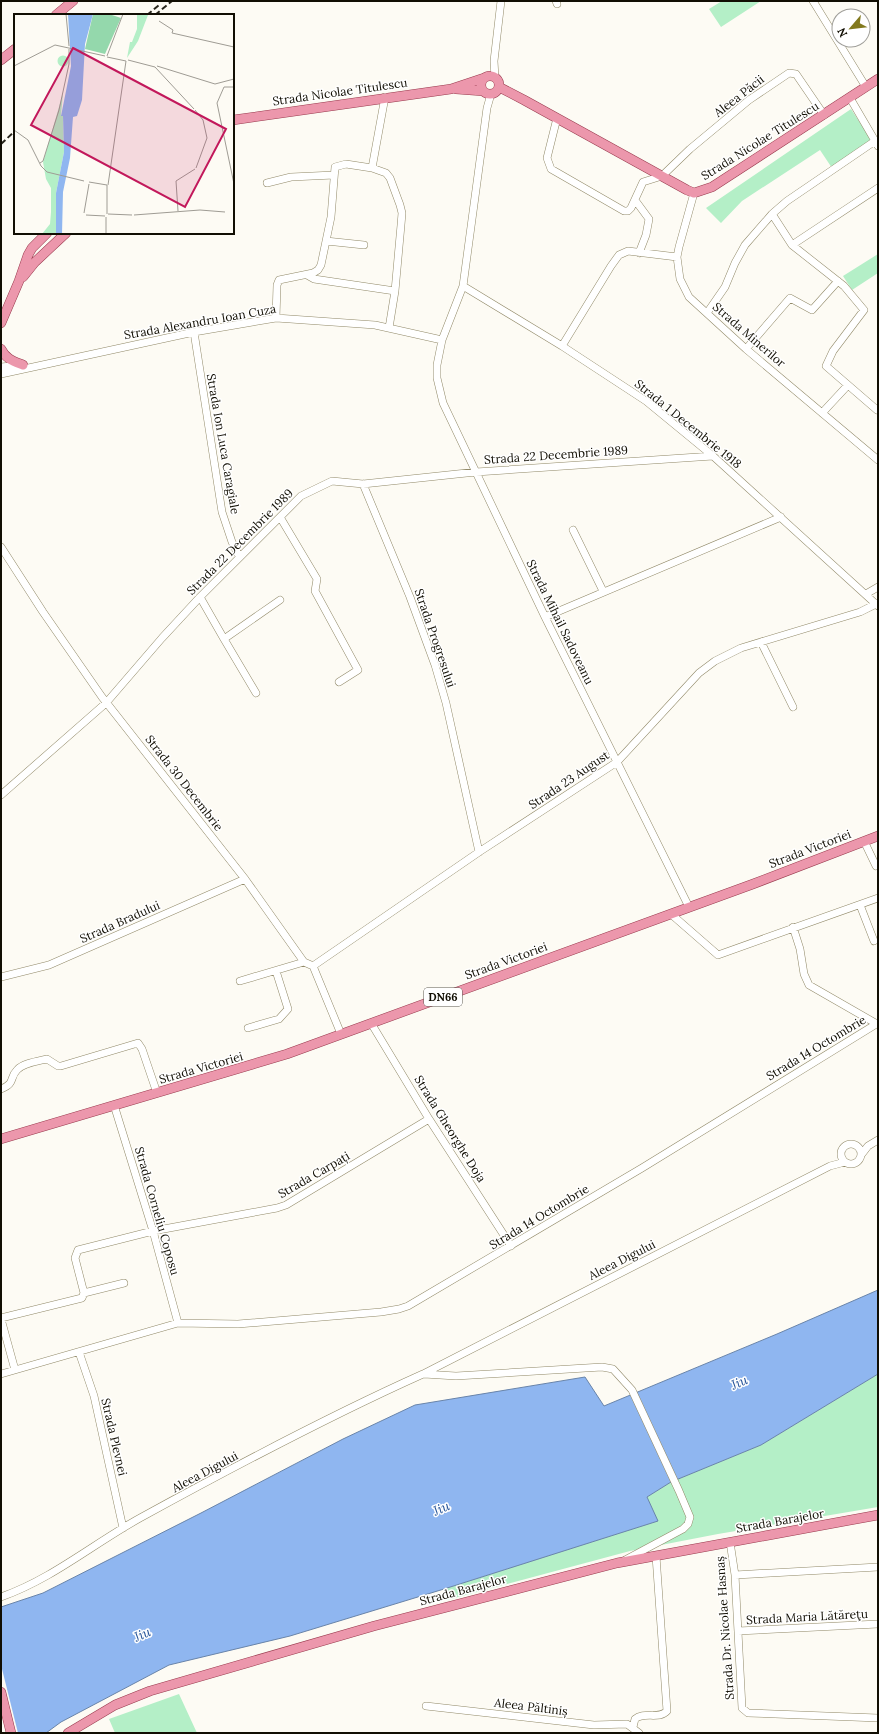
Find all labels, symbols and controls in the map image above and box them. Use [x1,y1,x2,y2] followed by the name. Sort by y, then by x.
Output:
[831,8,871,48] north arrow
[14,14,234,234] inset map
[834,25,850,40] text: N
[710,71,767,120] street label: Aleea Păcii
[271,75,408,108] street label: Strada Nicolae Titulescu
[698,98,821,183] street label: Strada Nicolae Titulescu
[710,299,789,371] street label: Strada Minerilor
[123,301,277,342] street label: Strada Alexandru Ioan Cuza
[204,372,243,516] street label: Strada Ion Luca Caragiale
[632,376,745,472] street label: Strada 1 Decembrie 1918
[483,442,629,467] street label: Strada 22 Decembrie 1989
[183,485,296,598] street label: Strada 22 Decembrie 1989
[524,557,597,687] street label: Strada Mihail Sadoveanu
[412,587,459,689] street label: Strada Progresului
[142,732,227,834] street label: Strada 30 Decembrie
[526,747,612,812] street label: Strada 23 August
[767,826,853,871] street label: Strada Victoriei
[77,897,162,946] street label: Strada Bradului
[463,939,549,982] street label: Strada Victoriei
[424,988,462,1006] road number: DN66
[763,1012,869,1083] street label: Strada 14 Octombrie
[157,1048,245,1087] street label: Strada Victoriei
[411,1073,489,1185] street label: Strada Gheorghe Doja
[132,1145,183,1277] street label: Strada Corneliu Coposu
[275,1148,352,1201] street label: Strada Carpați
[486,1181,592,1252] street label: Strada 14 Octombrie
[585,1236,658,1283] street label: Aleea Digului
[727,1371,750,1394] water label: Jiu
[98,1397,131,1477] street label: Strada Plevnei
[168,1448,241,1496] street label: Aleea Digului
[429,1497,452,1520] water label: Jiu
[735,1505,826,1536] street label: Strada Barajelor
[712,1555,737,1700] street label: Strada Dr. Nicolae Hasnaș
[418,1571,509,1608] street label: Strada Barajelor
[746,1606,868,1627] street label: Strada Maria Lătăreţu
[130,1623,153,1646] water label: Jiu
[492,1694,569,1719] street label: Aleea Păltiniș

